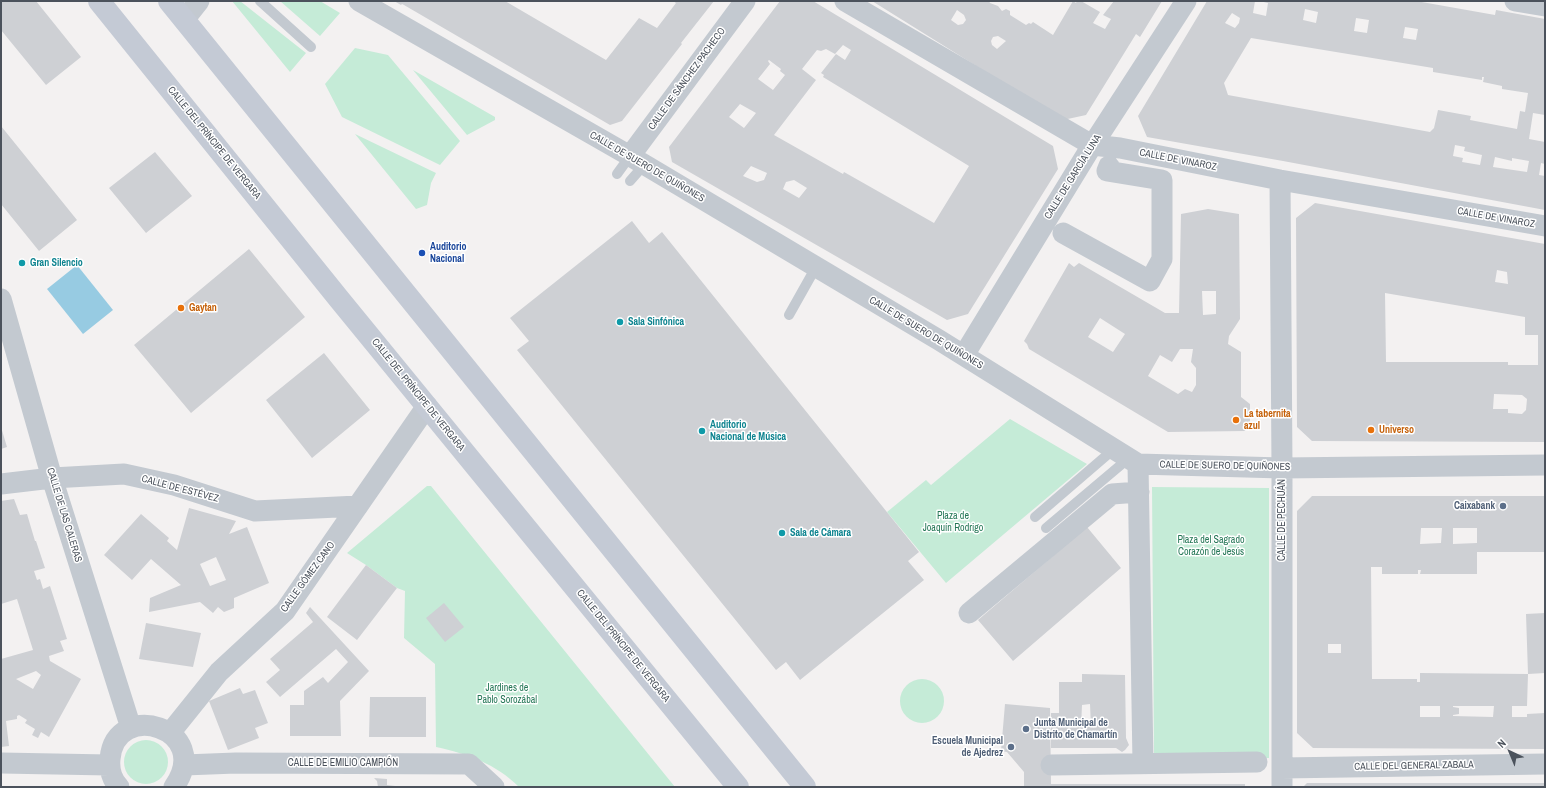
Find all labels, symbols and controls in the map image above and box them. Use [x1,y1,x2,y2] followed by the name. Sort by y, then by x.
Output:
[646,26,728,132] street label: CALLE DE SÁNCHEZ PACHECO
[165,84,263,202] street label: CALLE DEL PRÍNCIPE DE VERGARA
[587,129,707,205] street label: CALLE DE SUERO DE QUIÑONES
[1042,132,1104,222] street label: CALLE DE GARCÍA LUNA
[1138,147,1218,173] street label: CALLE DE VINAROZ
[1456,205,1536,231] street label: CALLE DE VINAROZ
[430,241,466,264] place label: Auditorio Nacional
[417,248,427,258] marker: Auditorio Nacional
[30,257,83,269] place label: Gran Silencio
[17,258,27,268] marker: Gran Silencio
[867,294,985,372] street label: CALLE DE SUERO DE QUIÑONES
[189,302,217,314] place label: Gaytan
[176,303,186,313] marker: Gaytan
[628,316,684,328] place label: Sala Sinfónica
[615,317,625,327] marker: Sala Sinfónica
[369,336,467,454] street label: CALLE DEL PRÍNCIPE DE VERGARA
[1244,408,1290,432] place label: La tabernita azul
[1231,415,1241,425] marker: La tabernita azul
[710,419,786,442] place label: Auditorio Nacional de Música
[1379,424,1414,436] place label: Universo
[1366,425,1376,435] marker: Universo
[697,426,707,436] marker: Auditorio Nacional de Música
[1160,459,1290,473] street label: CALLE DE SUERO DE QUIÑONES
[44,466,84,564] street label: CALLE DE LAS CALERAS
[140,473,220,505] street label: CALLE DE ESTÉVEZ
[1276,479,1288,561] street label: CALLE DE PECHUÁN
[1454,500,1495,512] place label: Caixabank
[1498,501,1508,511] marker: Caixabank
[923,510,983,534] park label: Plaza de Joaquín Rodrigo
[790,527,851,539] place label: Sala de Cámara
[777,528,787,538] marker: Sala de Cámara
[1177,534,1245,558] park label: Plaza del Sagrado Corazón de Jesús
[278,539,338,615] street label: CALLE GÓMEZ CANO
[574,587,672,705] street label: CALLE DEL PRÍNCIPE DE VERGARA
[477,682,537,706] park label: Jardines de Pablo Sorozábal
[1034,717,1117,740] place label: Junta Municipal de Distrito de Chamartín
[1021,724,1031,734] marker: Junta Municipal de Distrito de Chamartín
[1490,732,1530,772] north arrow
[932,735,1003,758] place label: Escuela Municipal de Ajedrez
[1494,736,1509,751] text: N
[1006,742,1016,752] marker: Escuela Municipal de Ajedrez
[288,757,398,769] street label: CALLE DE EMILIO CAMPIÓN
[1354,759,1474,773] street label: CALLE DEL GENERAL ZABALA

